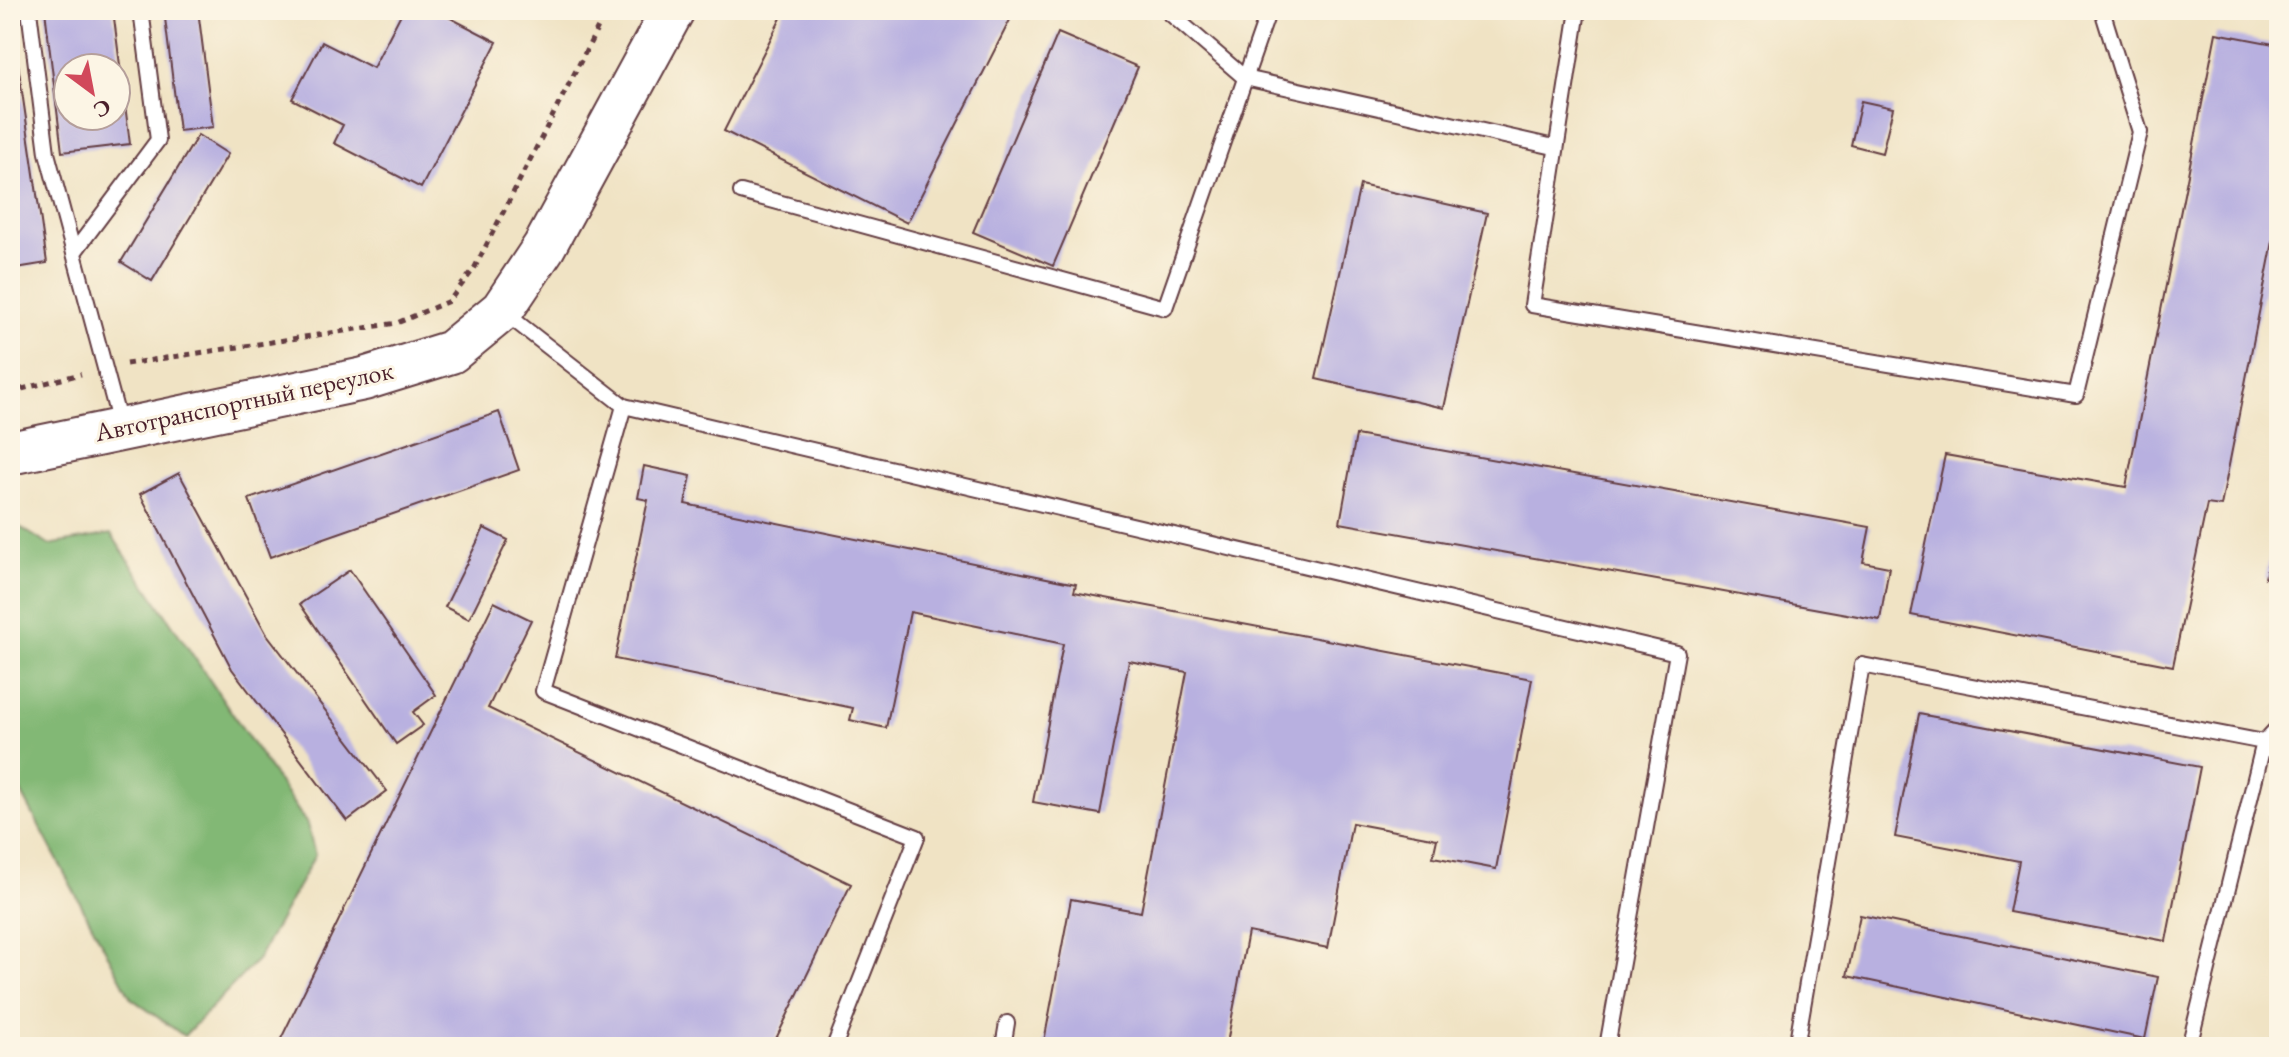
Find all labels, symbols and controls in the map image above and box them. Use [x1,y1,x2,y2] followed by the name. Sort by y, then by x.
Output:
[52,52,132,132] north arrow
[88,92,117,125] text: С
[91,353,397,449] street label: Автотранспортный переулок

